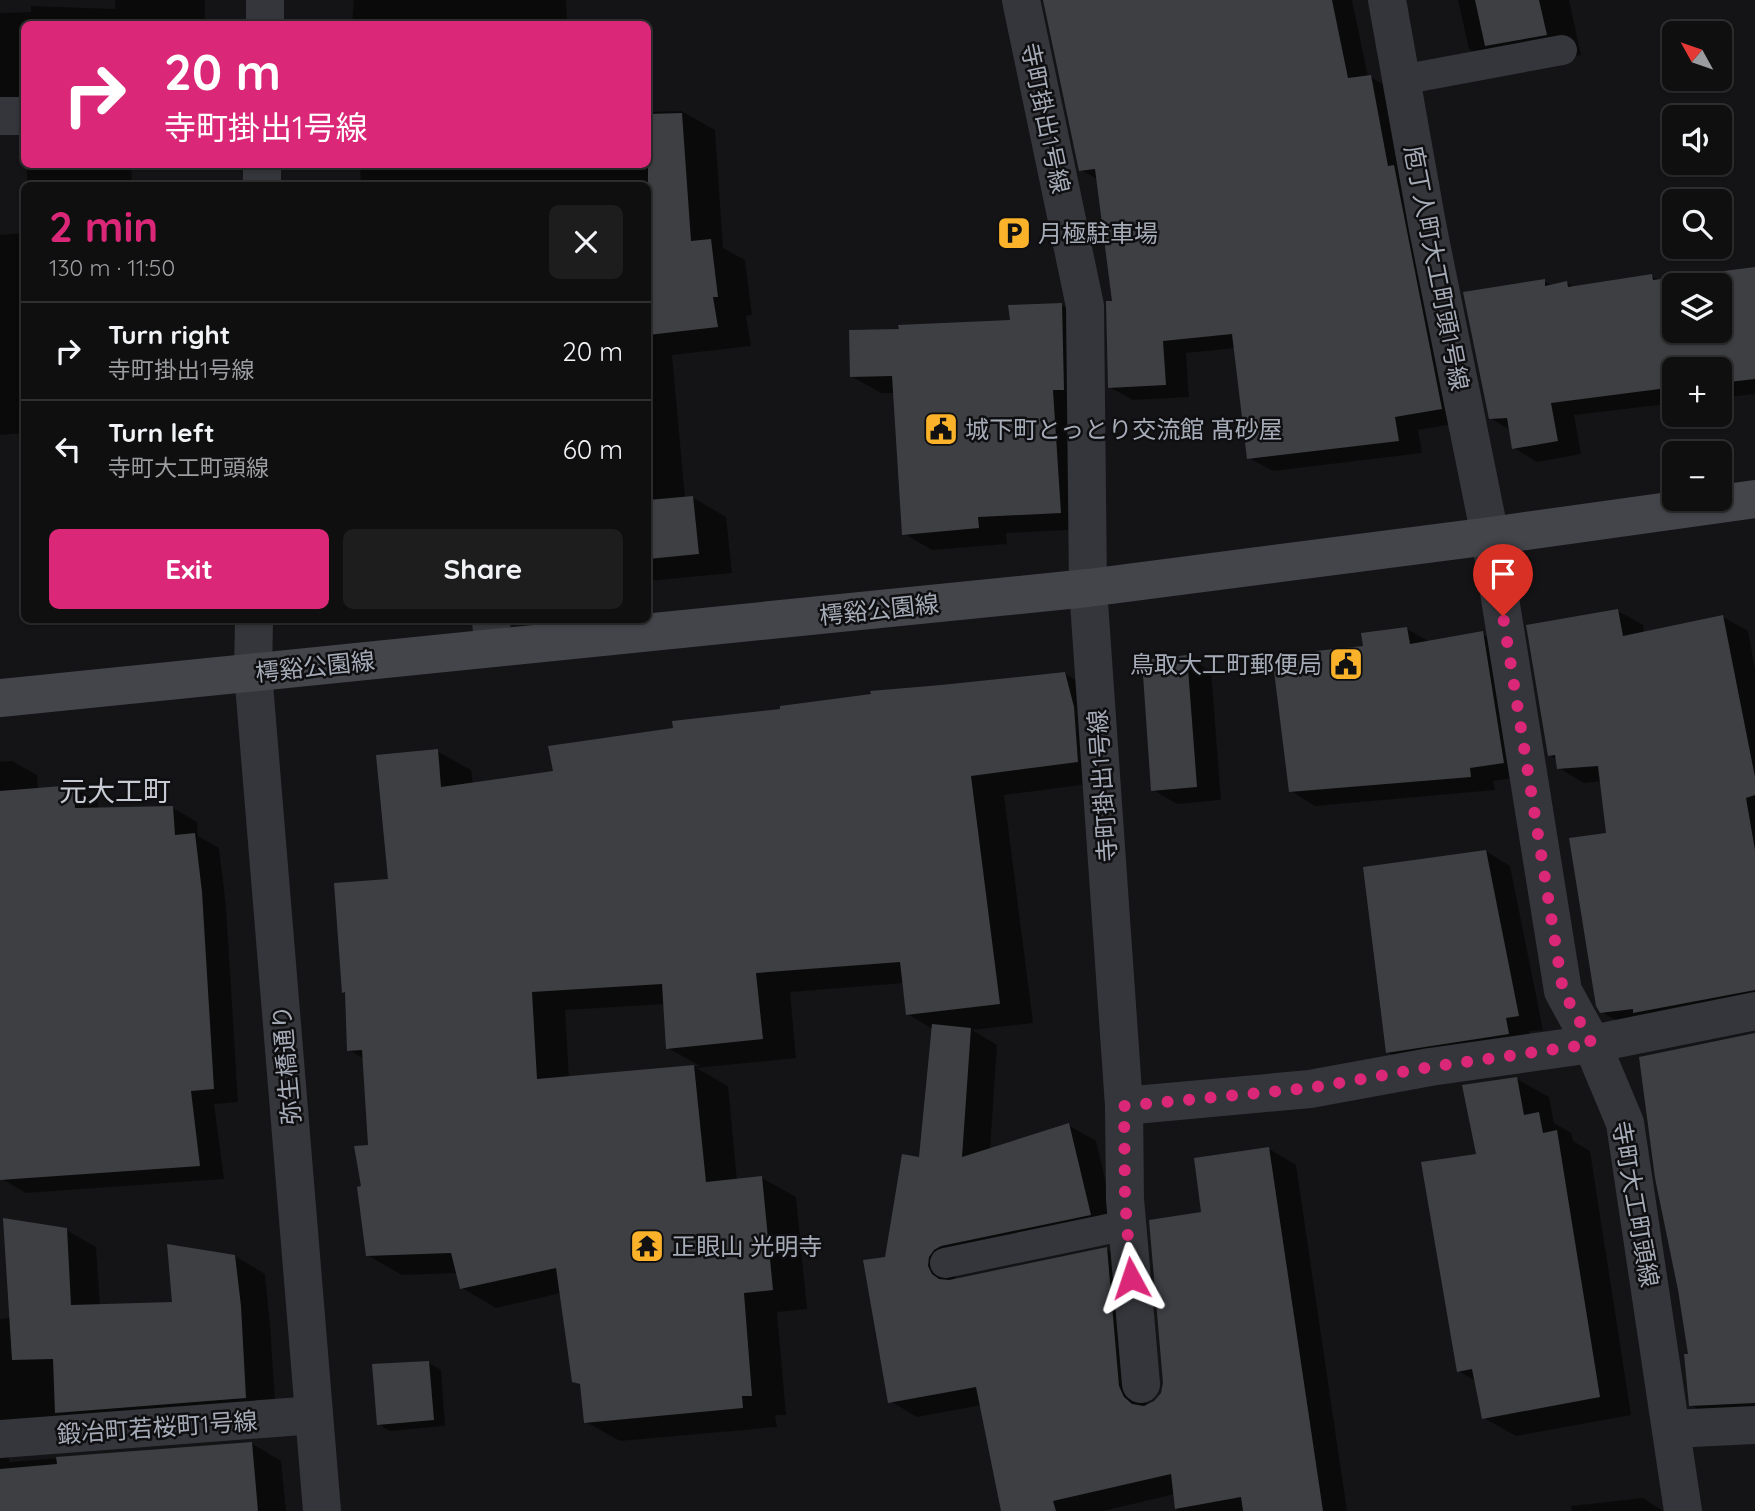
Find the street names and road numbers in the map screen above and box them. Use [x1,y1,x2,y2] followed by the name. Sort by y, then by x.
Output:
[1015,40,1077,196] street label: 寺町掛出1号線
[1399,143,1475,393] street label: 庖丁人町大工町頭1号線
[818,588,940,630] street label: 樗谿公園線
[254,645,376,687] street label: 樗谿公園線
[1082,709,1122,863] street label: 寺町掛出1号線
[266,1004,306,1126] street label: 弥生橋通り
[1607,1119,1665,1289] street label: 寺町大工町頭線
[56,1405,258,1449] street label: 鍛冶町若桜町1号線

